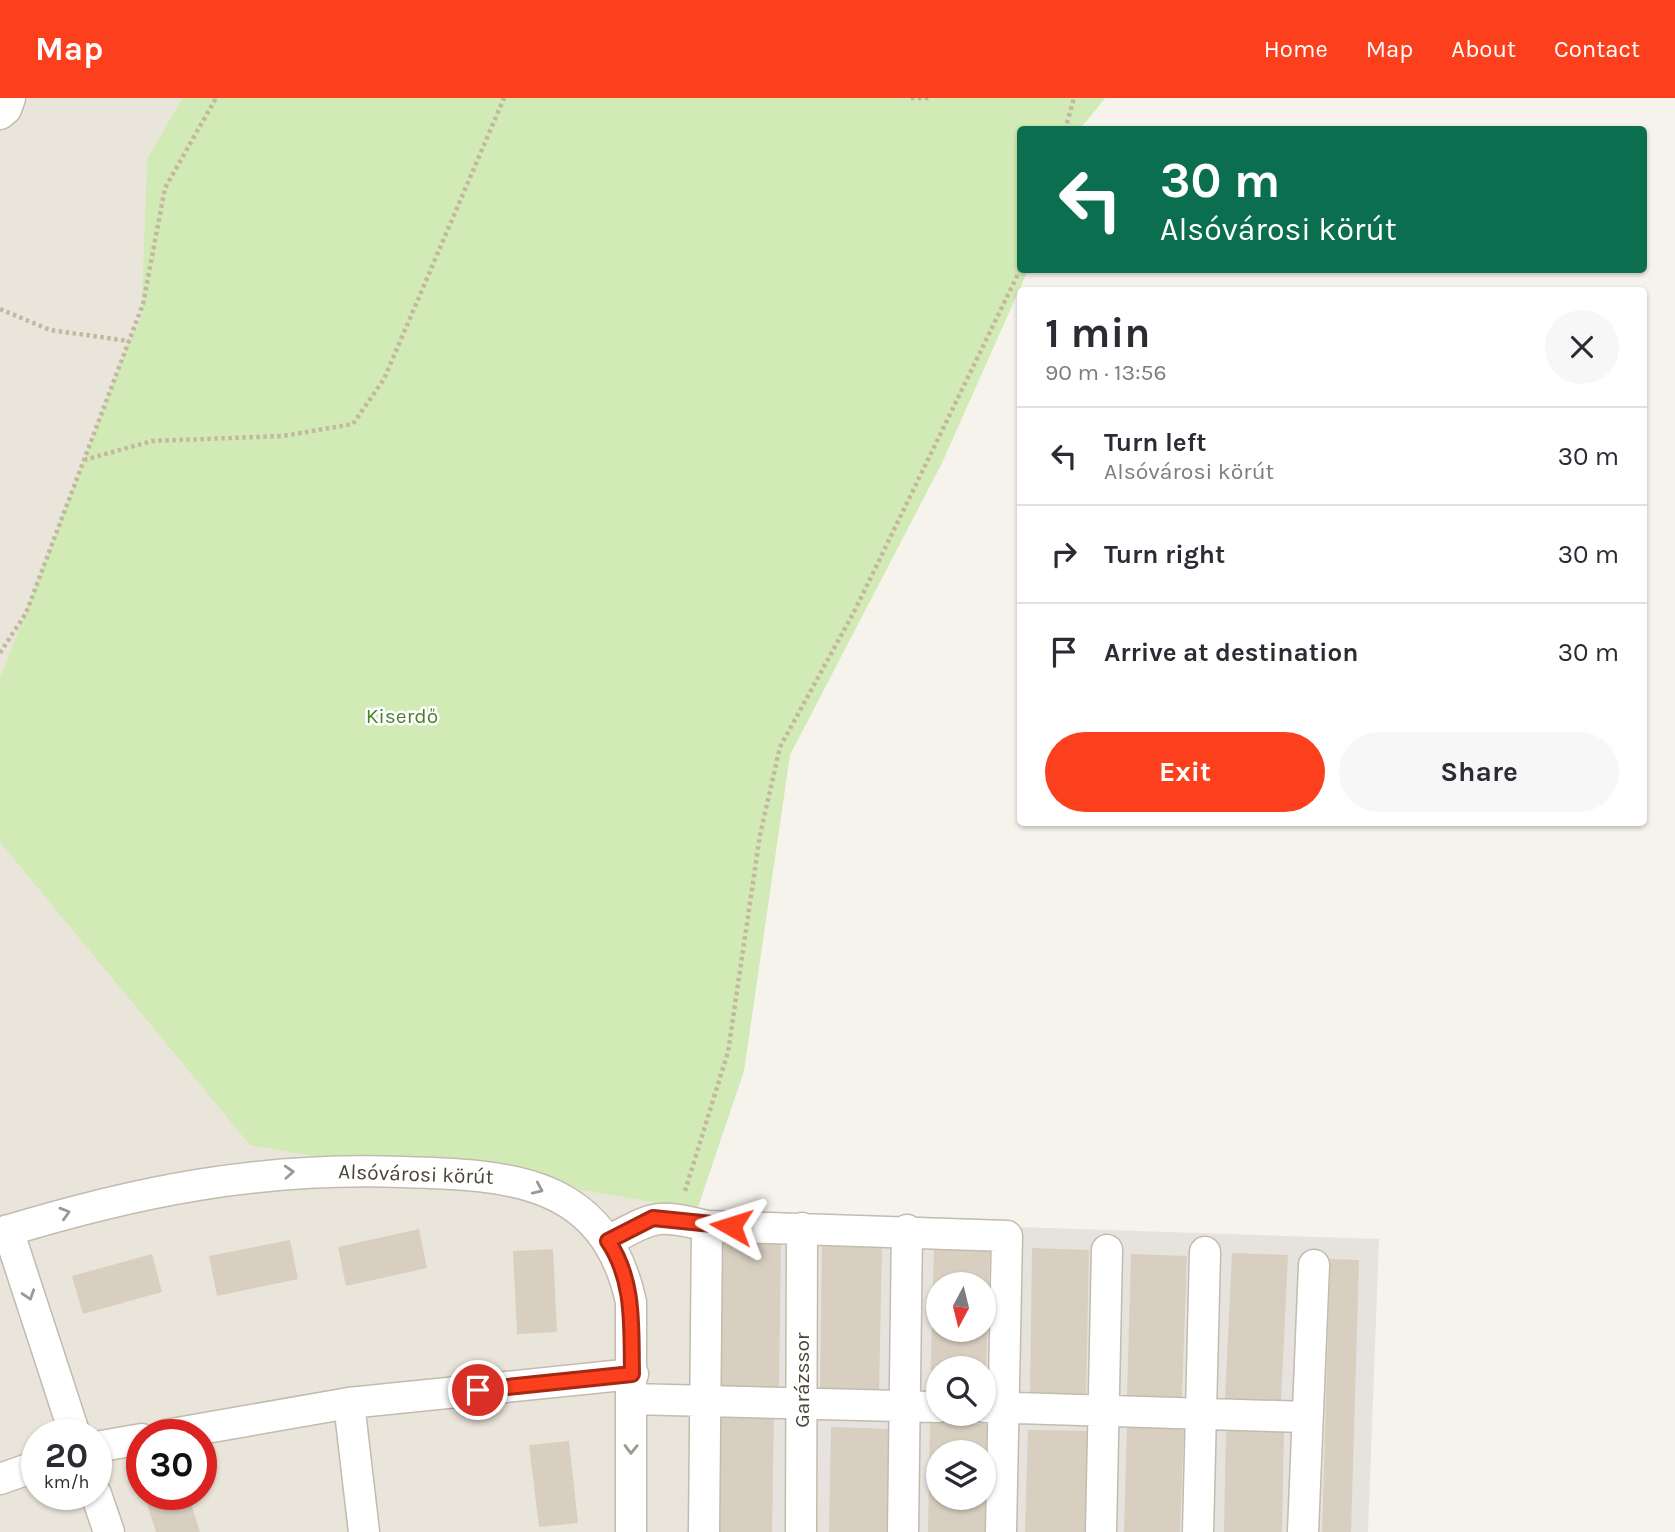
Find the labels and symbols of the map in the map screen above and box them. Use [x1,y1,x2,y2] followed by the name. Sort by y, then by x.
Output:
[366,704,438,728] park label: Kiserdő
[338,1159,494,1189] street label: Alsóvárosi körút
[283,1165,294,1180] one-way arrow
[531,1180,543,1194] one-way arrow
[694,1189,768,1263] position arrow
[59,1206,71,1221] one-way arrow
[926,1272,996,1342] north arrow
[21,1289,36,1301] one-way arrow
[790,1332,814,1428] street label: Garázssor
[448,1360,508,1420] pin
[126,1419,217,1510] speed limit sign: 30
[624,1444,639,1455] one-way arrow

